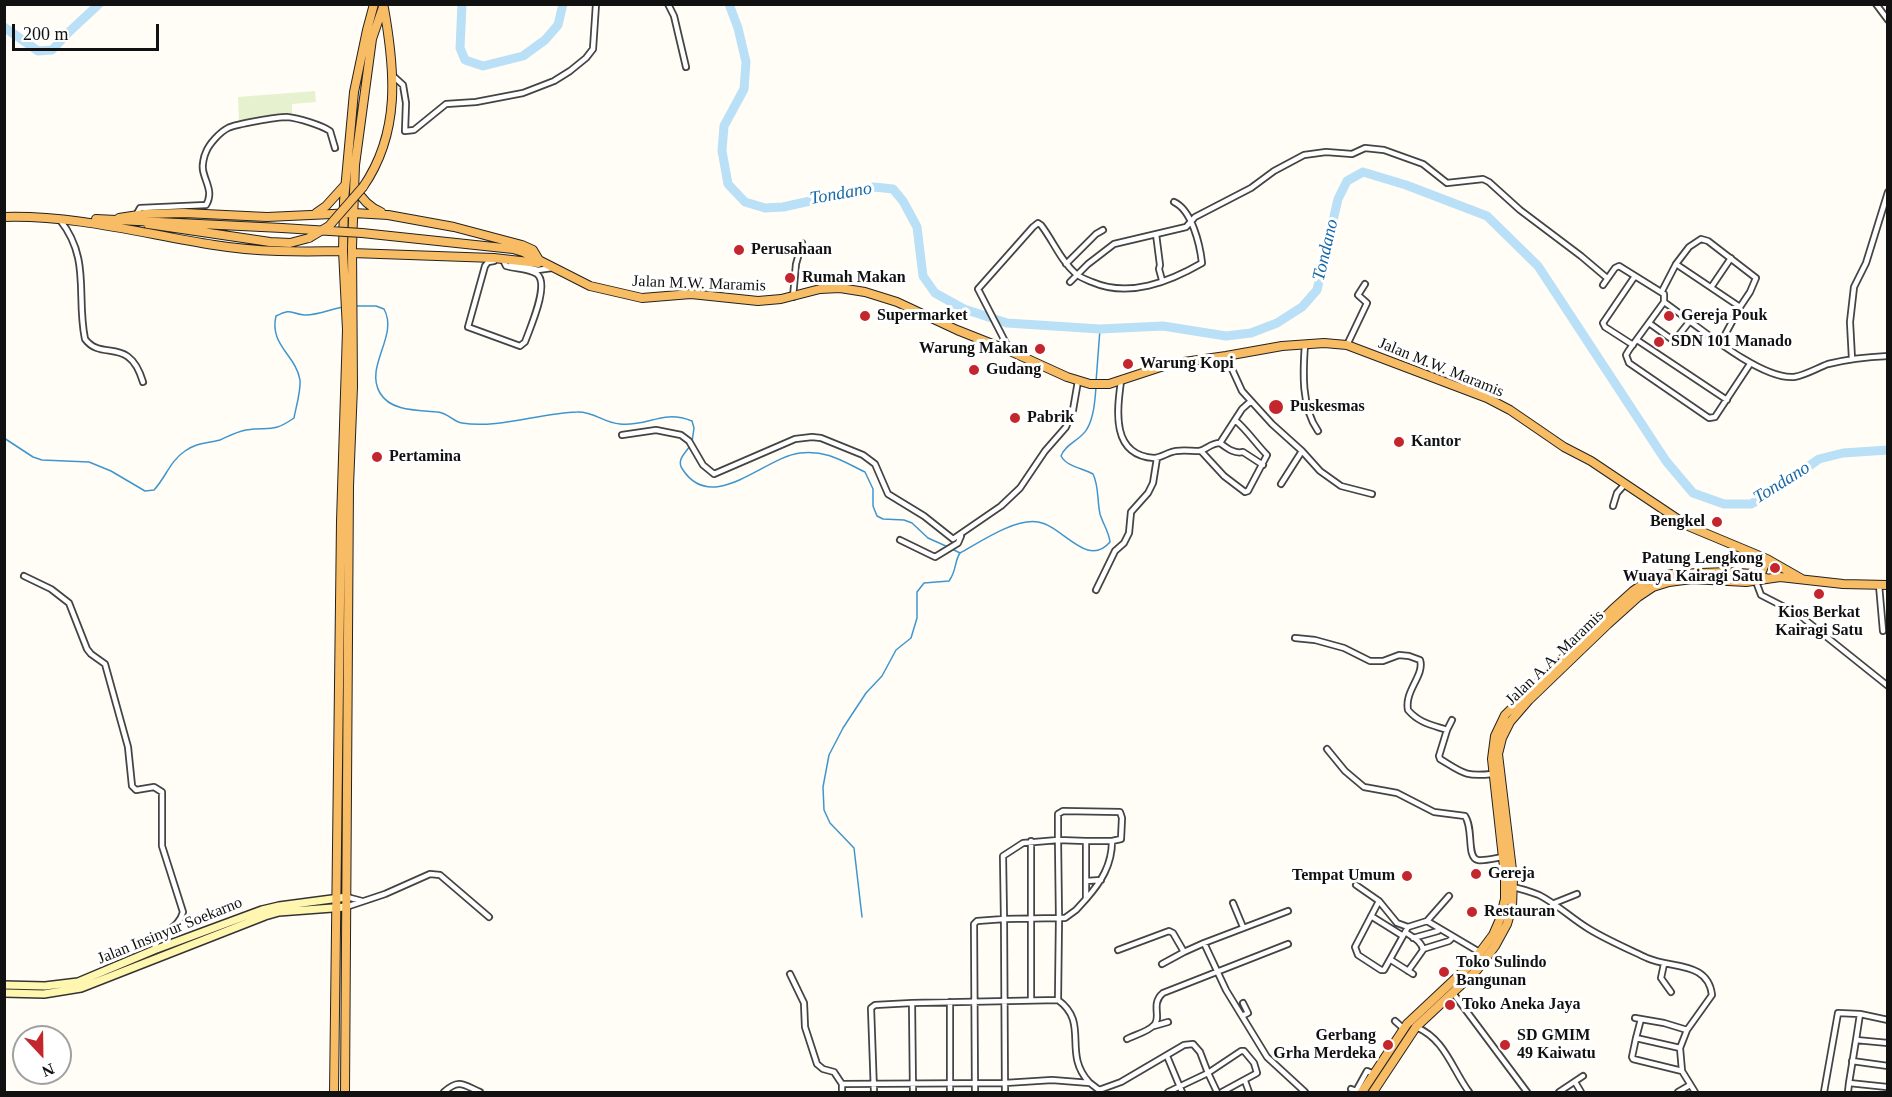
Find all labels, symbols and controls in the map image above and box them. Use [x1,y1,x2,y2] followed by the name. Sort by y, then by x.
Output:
[15,12,162,50] scale bar
[23,24,69,44] text: 200 m
[808,178,874,210] water label: Tondano
[1308,217,1344,283] water label: Tondano
[751,240,832,260] place label: Perusahaan
[732,243,746,257] marker: Perusahaan
[802,268,906,288] place label: Rumah Makan
[783,271,797,285] marker: Rumah Makan
[632,272,766,296] street label: Jalan M.W. Maramis
[877,306,968,326] place label: Supermarket
[1681,306,1767,326] place label: Gereja Pouk
[858,309,872,323] marker: Supermarket
[1662,309,1676,323] marker: Gereja Pouk
[1671,332,1792,352] place label: SDN 101 Manado
[1375,334,1507,402] street label: Jalan M.W. Maramis
[1652,335,1666,349] marker: SDN 101 Manado
[919,339,1028,359] place label: Warung Makan
[1033,342,1047,356] marker: Warung Makan
[1140,354,1234,374] place label: Warung Kopi
[1121,357,1135,371] marker: Warung Kopi
[986,360,1041,380] place label: Gudang
[967,363,981,377] marker: Gudang
[1290,397,1365,417] place label: Puskesmas
[1267,398,1285,416] marker: Puskesmas
[1027,408,1074,428] place label: Pabrik
[1008,411,1022,425] marker: Pabrik
[1411,432,1461,452] place label: Kantor
[1392,435,1406,449] marker: Kantor
[389,447,461,467] place label: Pertamina
[370,450,384,464] marker: Pertamina
[1750,457,1814,509] water label: Tondano
[1650,512,1705,532] place label: Bengkel
[1710,515,1724,529] marker: Bengkel
[1623,549,1763,587] place label: Patung Lengkong Wuaya Kairagi Satu
[1768,561,1782,575] marker: Patung Lengkong Wuaya Kairagi Satu
[1812,587,1826,601] marker: Kios Berkat Kairagi Satu
[1775,603,1863,641] place label: Kios Berkat Kairagi Satu
[1502,606,1608,710] street label: Jalan A.A. Maramis
[1488,864,1535,884] place label: Gereja
[1292,866,1395,886] place label: Tempat Umum
[1469,867,1483,881] marker: Gereja
[1400,869,1414,883] marker: Tempat Umum
[95,893,245,969] street label: Jalan Insinyur Soekarno
[1484,902,1555,922] place label: Restauran
[1465,905,1479,919] marker: Restauran
[1456,953,1547,991] place label: Toko Sulindo Bangunan
[1437,965,1451,979] marker: Toko Sulindo Bangunan
[1462,995,1581,1015] place label: Toko Aneka Jaya
[1443,998,1457,1012] marker: Toko Aneka Jaya
[12,1025,72,1085] north arrow
[1273,1026,1376,1064] place label: Gerbang Grha Merdeka
[1517,1026,1596,1064] place label: SD GMIM 49 Kaiwatu
[1381,1038,1395,1052] marker: Gerbang Grha Merdeka
[1498,1038,1512,1052] marker: SD GMIM 49 Kaiwatu
[40,1060,57,1080] text: N

